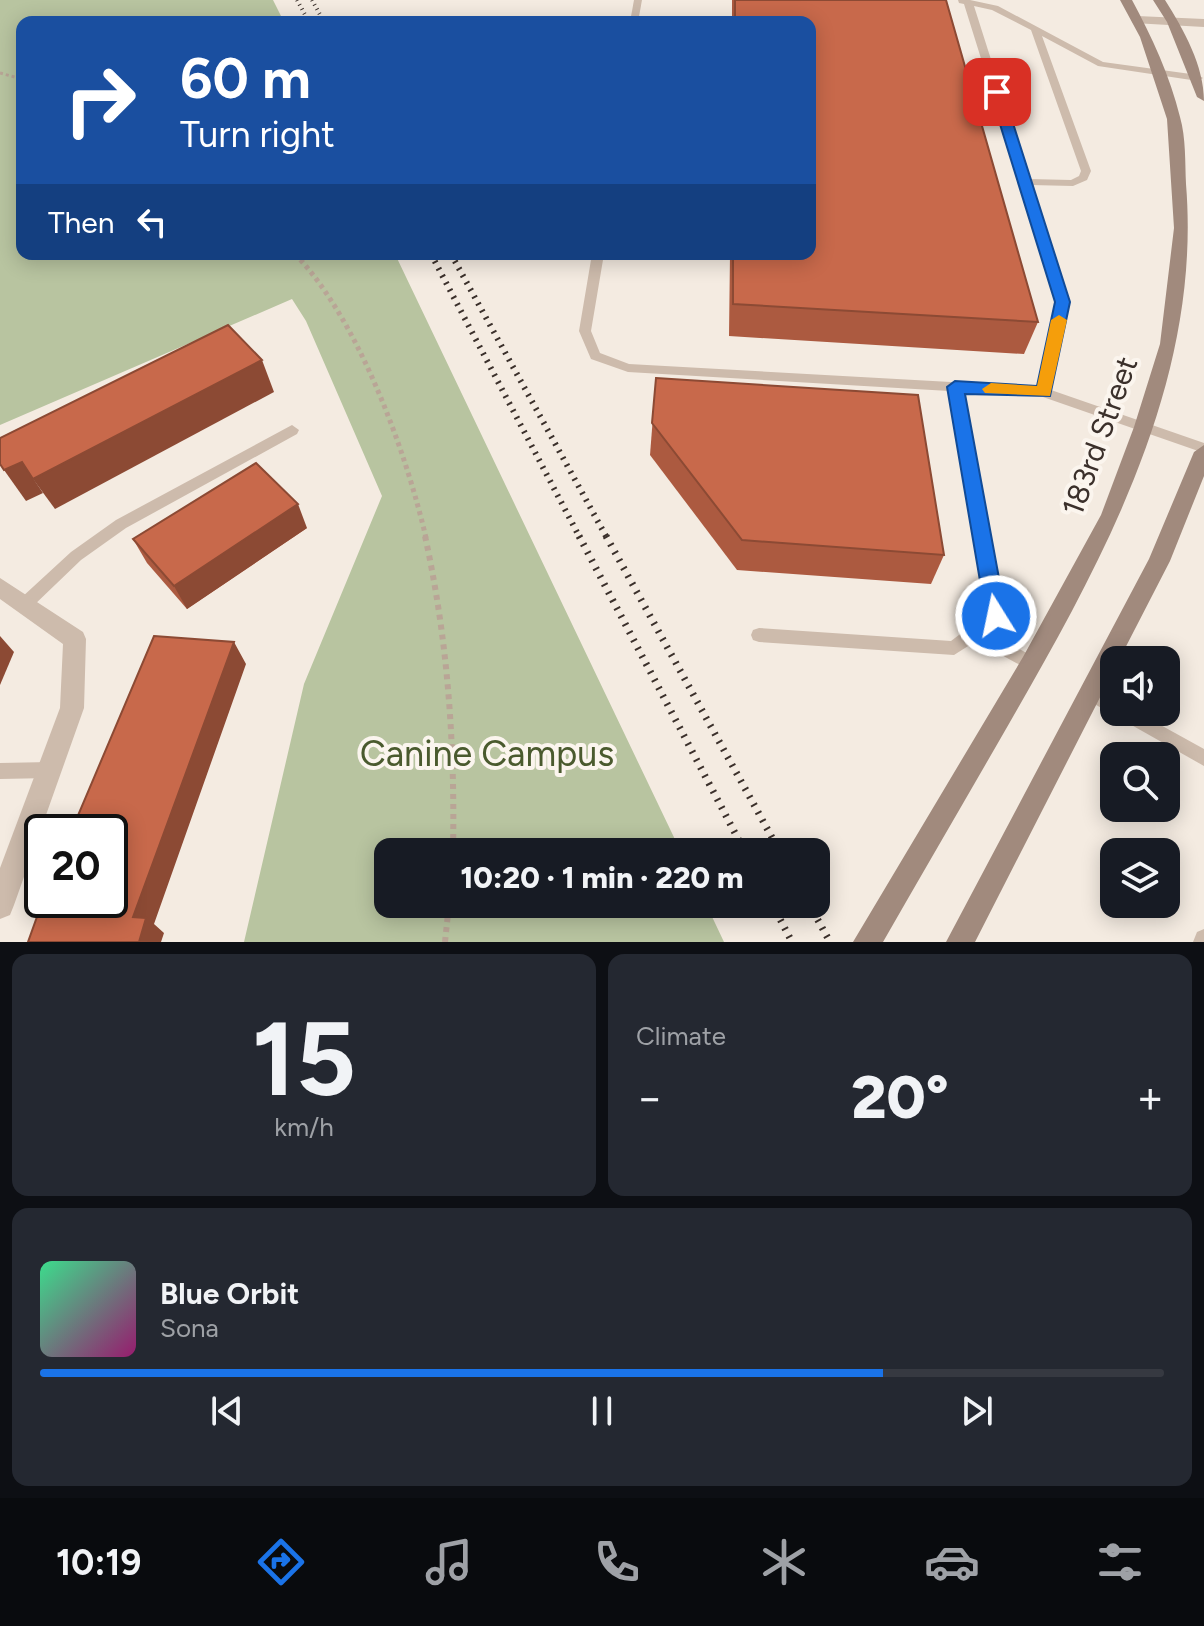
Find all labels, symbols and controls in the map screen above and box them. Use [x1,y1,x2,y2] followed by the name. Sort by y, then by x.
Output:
[180,45,311,112] text: 60 m
[48,48,152,152] icon: right
[963,58,1031,126] pin
[975,70,1019,114] icon: arrive
[180,113,335,156] text: Turn right
[130,200,174,244] icon: left
[48,204,114,241] text: Then
[1054,351,1145,520] street label: 183rd Street
[954,574,1038,658] position arrow
[1100,646,1180,918] map controls
[1100,646,1180,726] button: sound
[360,732,614,775] park label: Canine Campus
[1100,742,1180,822] button: search
[24,814,128,918] speed limit sign: 20
[1100,838,1180,918] button: layers
[460,859,744,896] text: 10:20 · 1 min · 220 m
[252,996,356,1121] text: 15
[636,1020,726,1052] text: Climate
[851,1061,949,1133] text: 20°
[636,1071,663,1124] text: −
[1137,1071,1164,1124] text: +
[274,1111,334,1143] text: km/h
[160,1275,299,1312] text: Blue Orbit
[160,1312,219,1344] text: Sona
[205,1389,249,1433] icon: previous
[580,1389,624,1433] icon: pause
[955,1389,999,1433] icon: next
[253,1534,309,1590] icon: directions
[421,1534,477,1590] icon: music
[589,1534,645,1590] icon: phone
[756,1534,812,1590] icon: climate
[924,1534,980,1590] icon: car
[1092,1534,1148,1590] icon: filters
[56,1541,141,1584] text: 10:19

